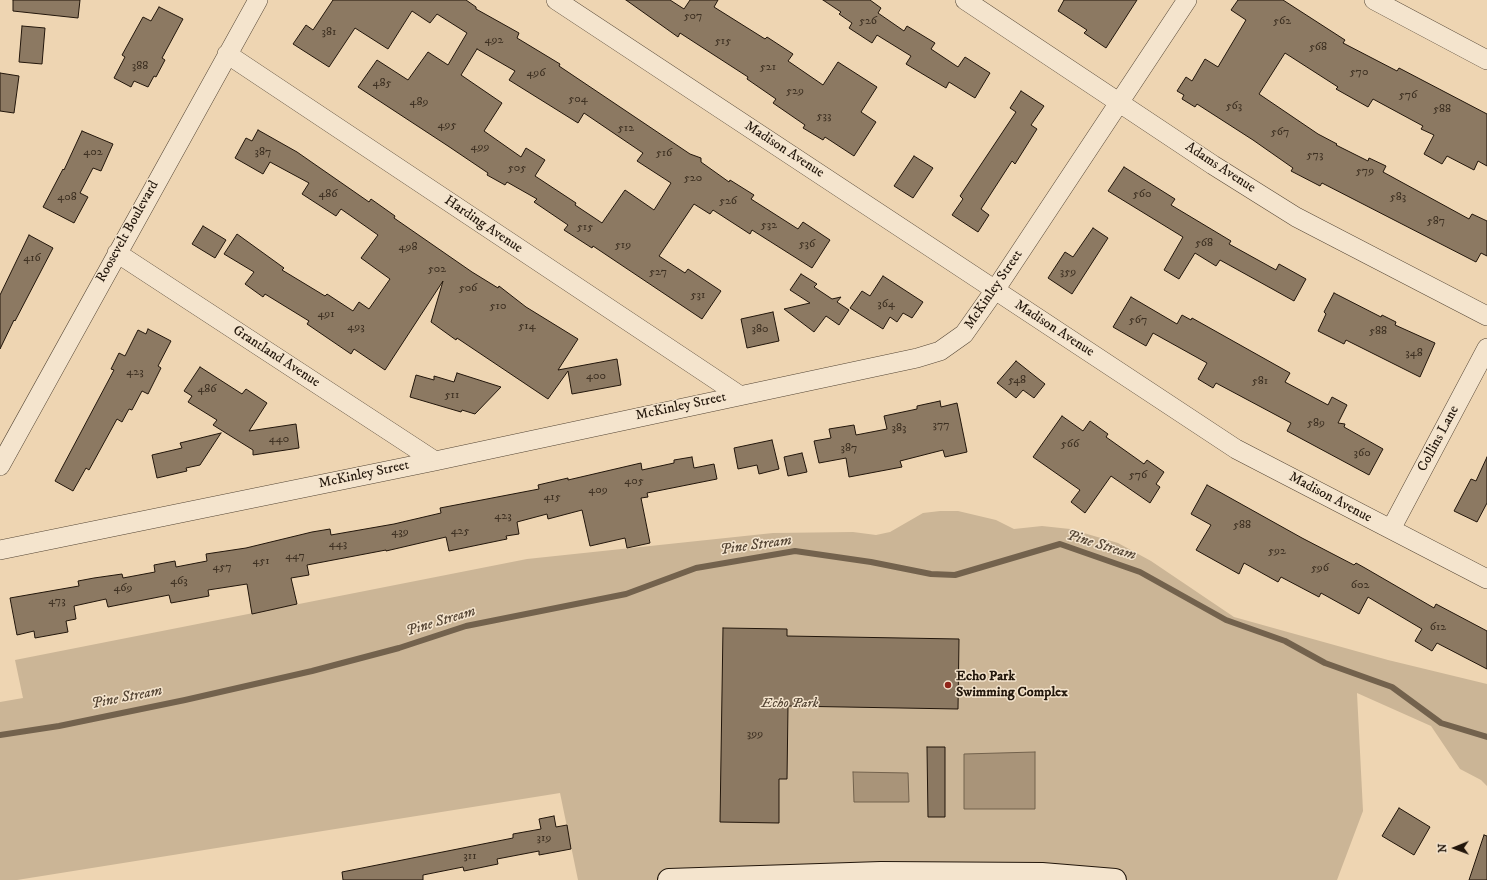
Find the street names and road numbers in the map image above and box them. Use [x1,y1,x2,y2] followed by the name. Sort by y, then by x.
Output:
[741,118,827,182] street label: Madison Avenue
[1182,139,1258,197] street label: Adams Avenue
[93,178,163,286] street label: Roosevelt Boulevard
[441,193,525,257] street label: Harding Avenue
[961,247,1027,333] street label: McKinley Street
[1011,297,1097,361] street label: Madison Avenue
[229,323,323,391] street label: Grantland Avenue
[634,389,728,425] street label: McKinley Street
[1415,403,1463,475] street label: Collins Lane
[317,457,411,493] street label: McKinley Street
[1286,469,1374,527] street label: Madison Avenue

